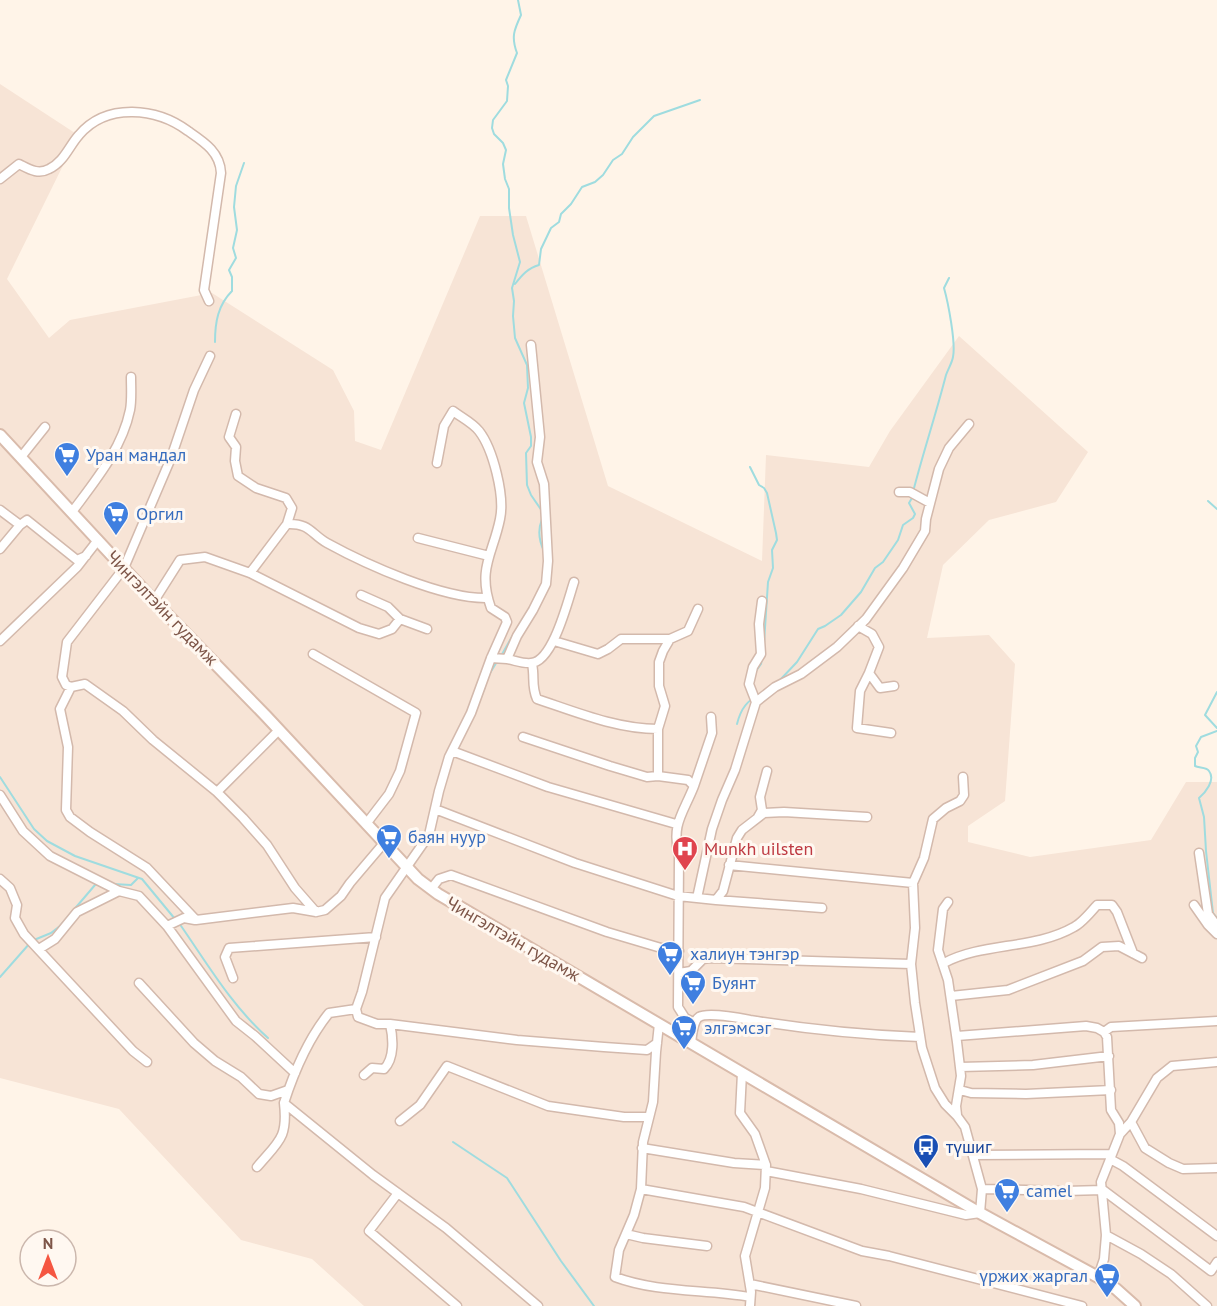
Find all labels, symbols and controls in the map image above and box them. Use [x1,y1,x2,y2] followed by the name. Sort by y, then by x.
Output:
[52,440,82,478] supermarket icon: Уран мандал
[86,443,186,466] place label: Уран мандал
[101,499,131,537] supermarket icon: Оргил
[136,502,184,525] place label: Оргил
[102,545,223,670] street label: Чингэлтэйн гудамж
[374,822,404,860] supermarket icon: баян нуур
[408,825,486,848] place label: баян нуур
[670,834,700,872] hospital icon: Munkh uilsten
[704,837,813,860] place label: Munkh uilsten
[442,891,585,986] street label: Чингэлтэйн гудамж
[655,939,685,977] supermarket icon: халиун тэнгэр
[690,942,800,965] place label: халиун тэнгэр
[678,968,708,1006] supermarket icon: Буянт
[712,971,757,994] place label: Буянт
[669,1013,699,1051] supermarket icon: элгэмсэг
[704,1016,771,1039] place label: элгэмсэг
[911,1132,941,1170] bus stop icon: түшиг
[946,1135,992,1158] place label: түшиг
[992,1176,1022,1214] supermarket icon: camel
[1026,1179,1073,1202] place label: camel
[18,1228,78,1288] north arrow
[43,1233,53,1253] text: N
[1092,1261,1122,1299] supermarket icon: үржих жаргал
[979,1264,1088,1287] place label: үржих жаргал

